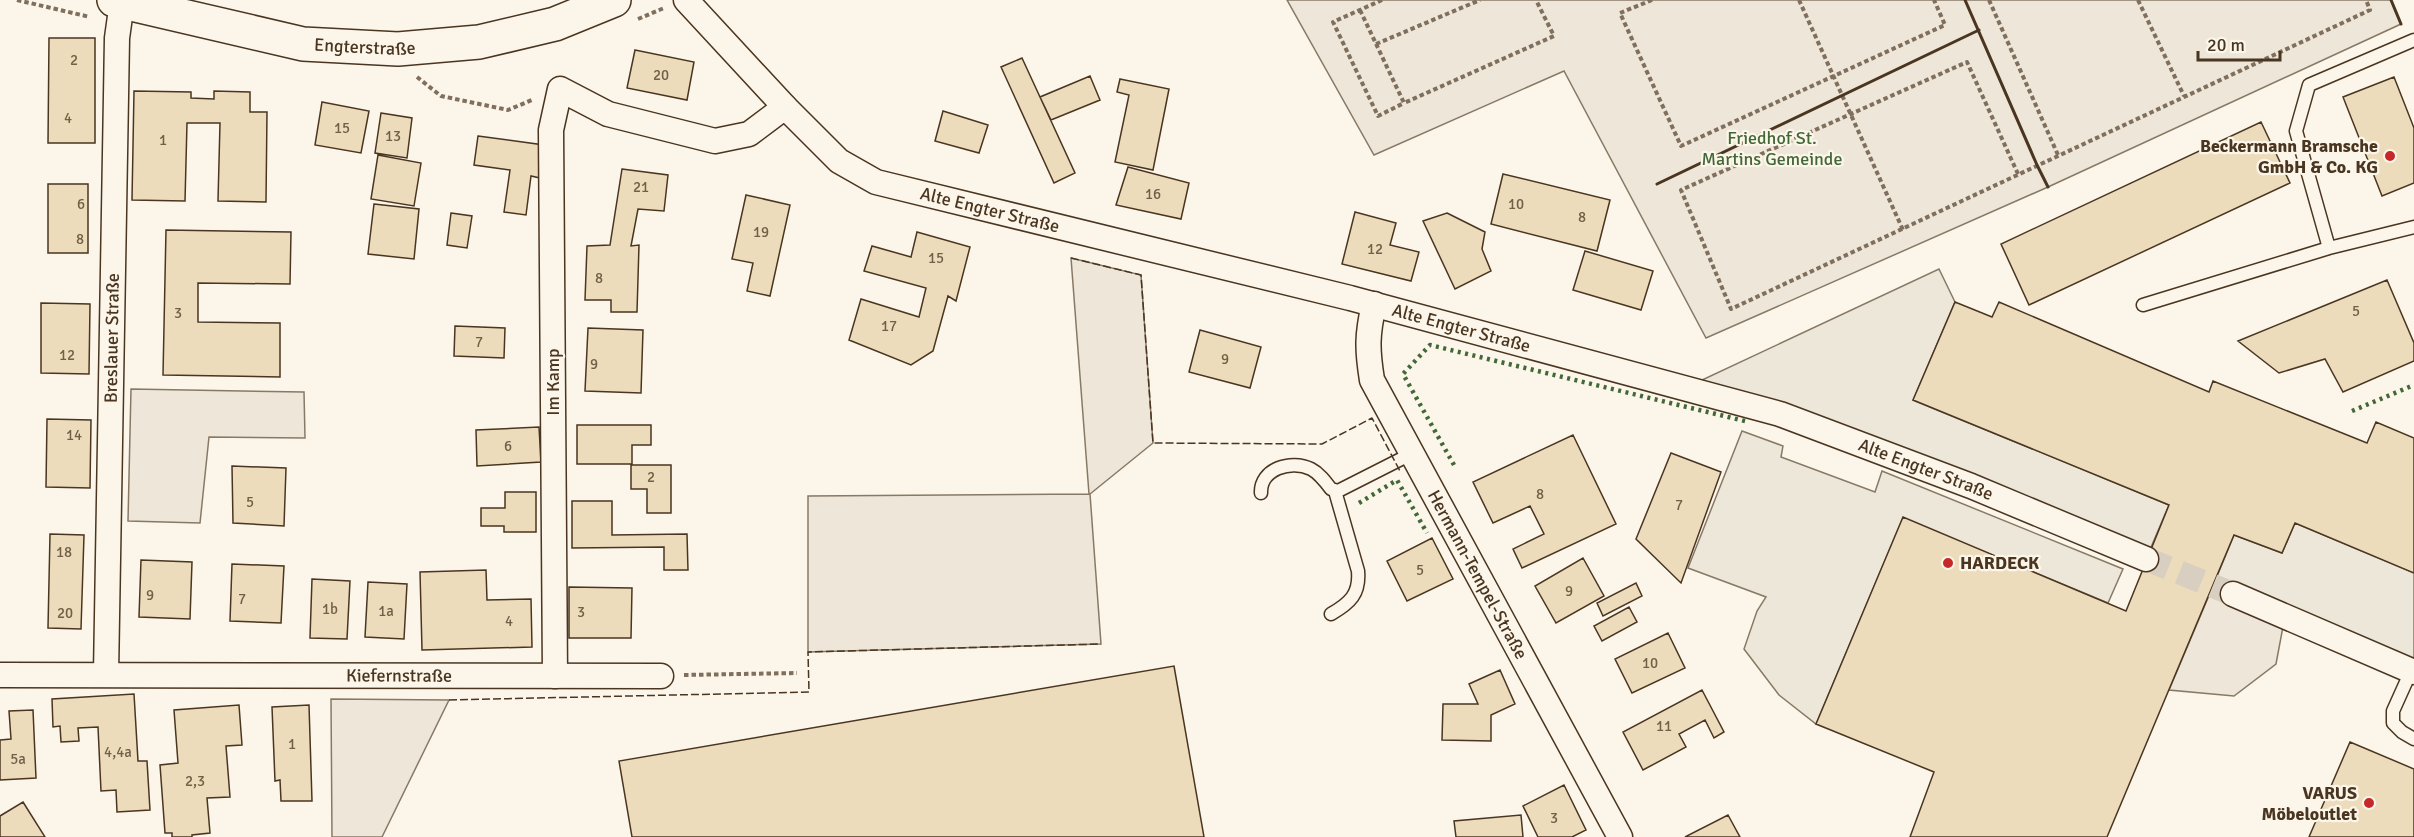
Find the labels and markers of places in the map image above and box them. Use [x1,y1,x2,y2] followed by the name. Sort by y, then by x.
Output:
[2200,135,2378,178] place label: Beckermann Bramsche GmbH & Co. KG
[2383,149,2397,163] marker: Beckermann Bramsche GmbH & Co. KG
[1960,552,2040,574] place label: HARDECK
[1941,556,1955,570] marker: HARDECK
[2261,782,2357,825] place label: VARUS Möbeloutlet
[2362,796,2376,810] marker: VARUS Möbeloutlet

